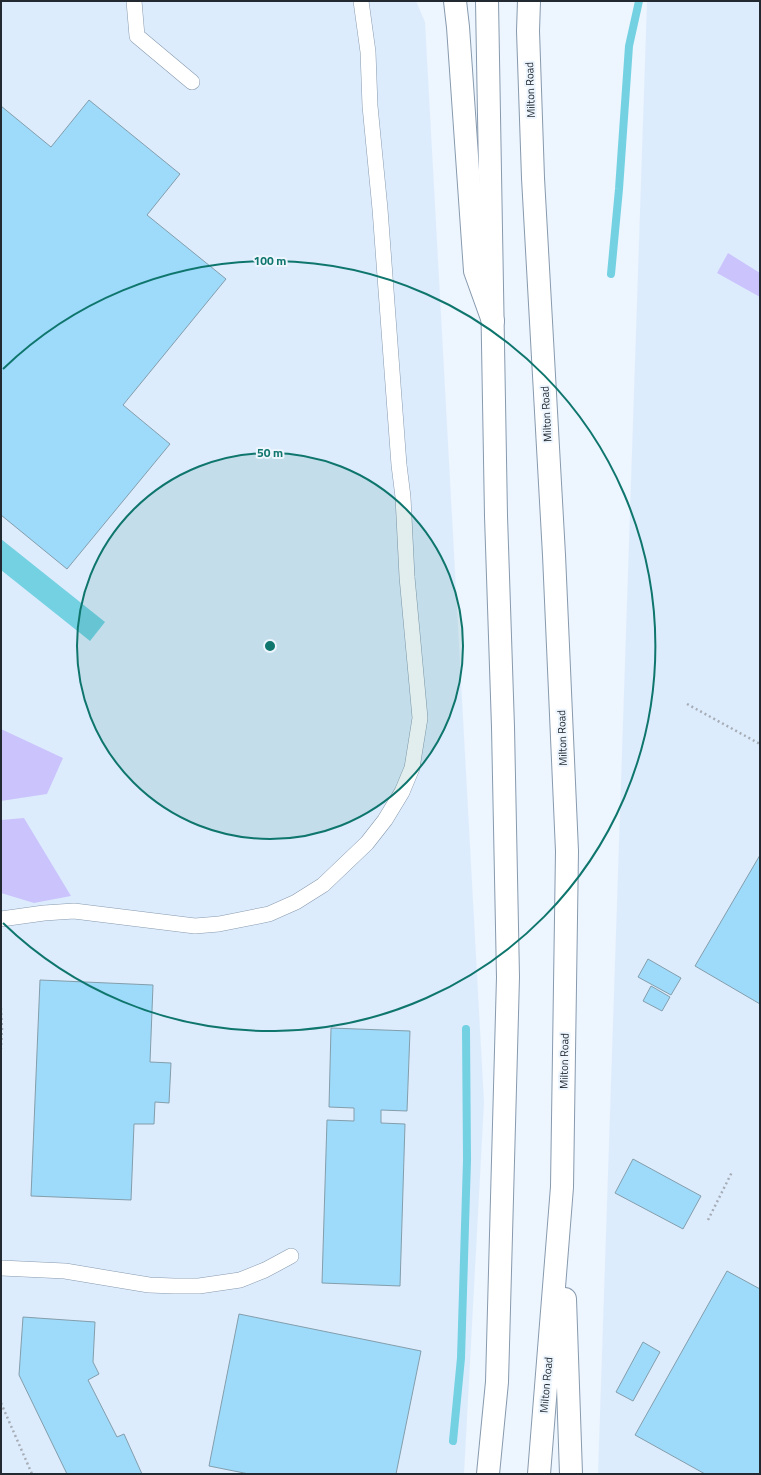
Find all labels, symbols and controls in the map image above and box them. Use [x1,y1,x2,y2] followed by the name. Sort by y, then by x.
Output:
[521,62,539,118] street label: Milton Road
[254,251,286,270] text: 100 m
[537,385,555,442] street label: Milton Road
[257,443,283,462] text: 50 m
[263,639,277,653] centre of rings
[553,710,571,766] street label: Milton Road
[556,1033,572,1089] street label: Milton Road
[536,1356,556,1414] street label: Milton Road

